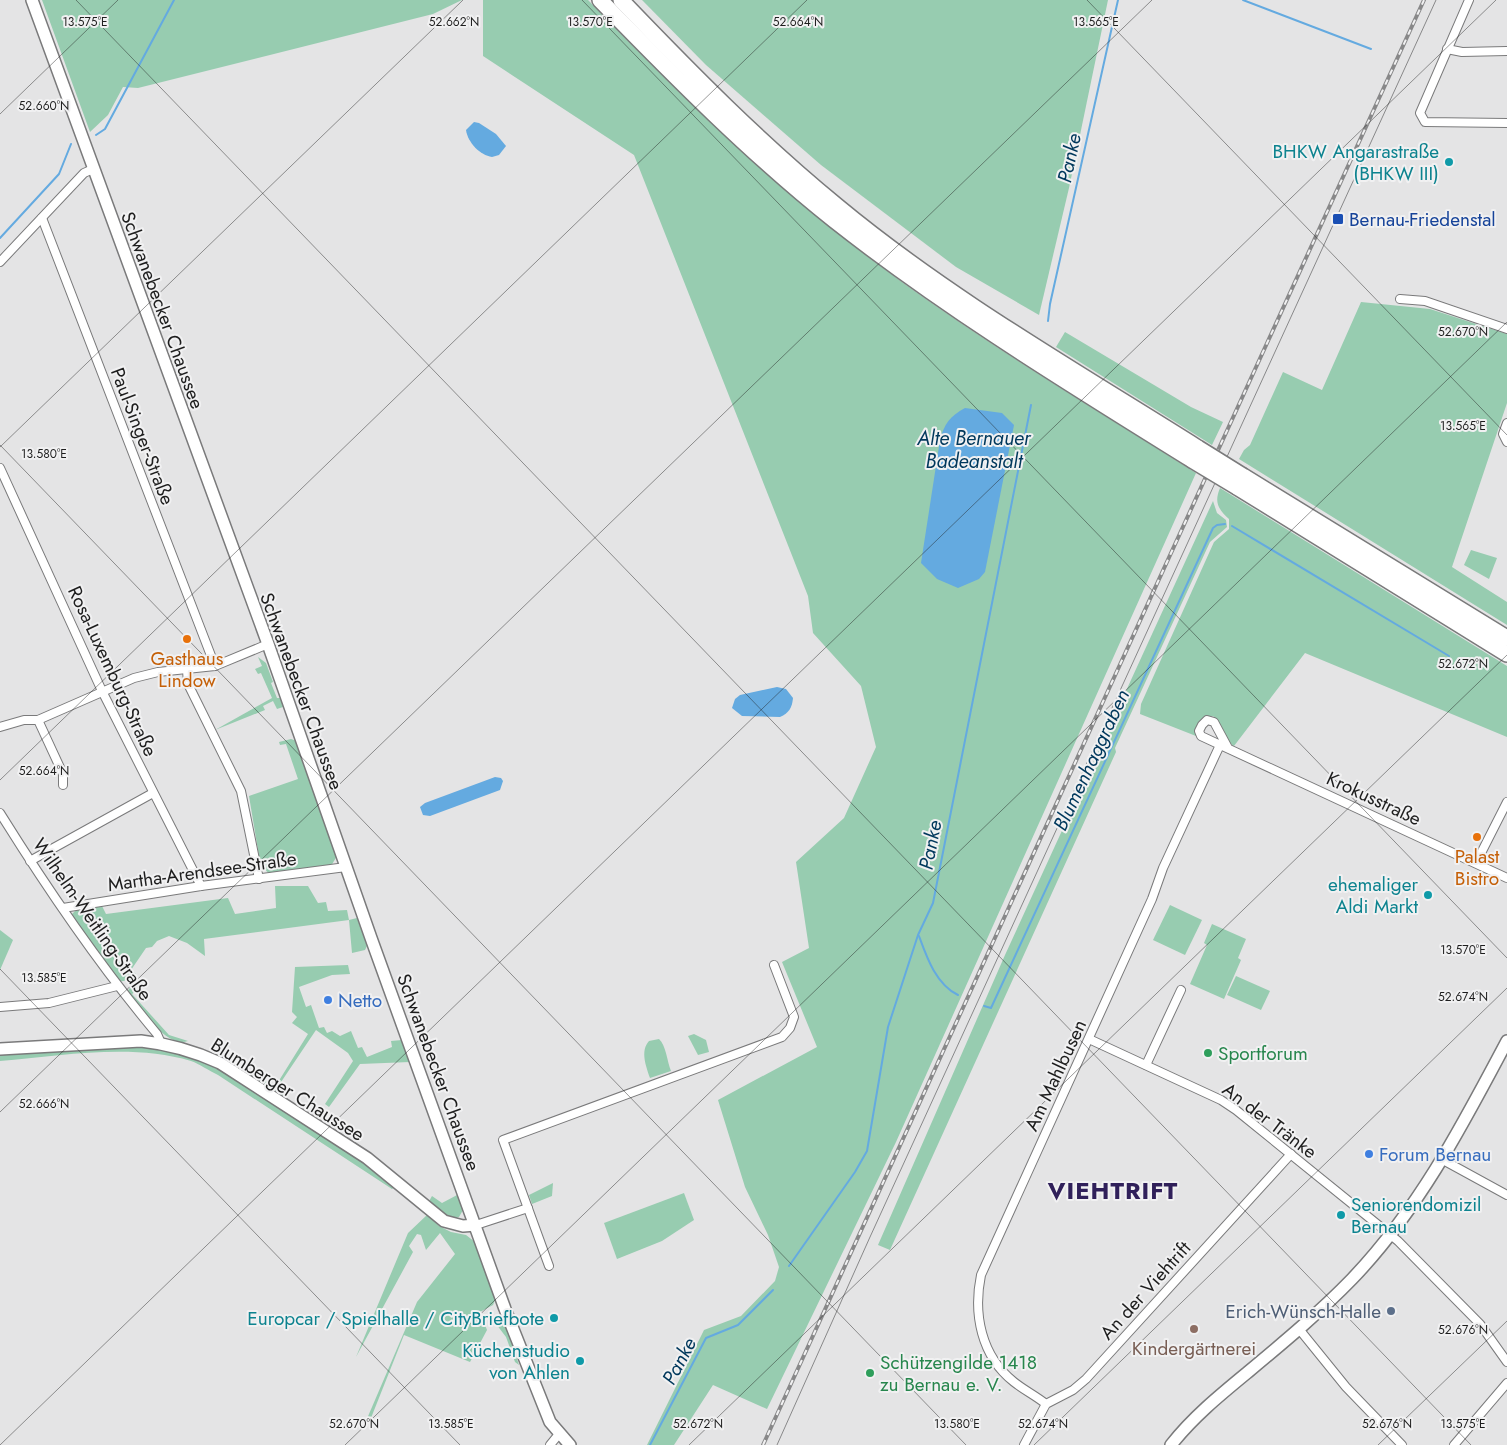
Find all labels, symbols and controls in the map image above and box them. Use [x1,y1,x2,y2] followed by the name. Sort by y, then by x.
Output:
[62,13,108,31] text: 13.575°E
[429,13,479,31] text: 52.662°N
[567,13,613,31] text: 13.570°E
[773,13,823,31] text: 52.664°N
[1073,13,1119,31] text: 13.565°E
[19,97,69,115] text: 52.660°N
[1050,131,1089,185] water label: Panke
[1272,138,1439,187] place label: BHKW Angarastraße (BHKW III)
[1443,156,1455,168] marker: BHKW Angarastraße (BHKW III)
[1349,206,1496,233] place label: Bernau-Friedenstal
[114,208,211,413] street label: Schwanebecker Chaussee
[1331,212,1345,226] marker: Bernau-Friedenstal
[1438,323,1488,341] text: 52.670°N
[104,364,181,509] street label: Paul-Singer-Straße
[1440,417,1486,435] text: 13.565°E
[916,424,1032,476] water label: Alte Bernauer Badeanstalt
[21,445,67,463] text: 13.580°E
[61,582,164,761] street label: Rosa-Luxemburg-Straße
[253,589,350,794] street label: Schwanebecker Chaussee
[181,633,193,645] marker: Gasthaus Lindow
[151,645,224,694] place label: Gasthaus Lindow
[1438,655,1488,673] text: 52.672°N
[1046,685,1137,836] water label: Blumenhaggraben
[19,762,69,780] text: 52.664°N
[1322,765,1426,832] street label: Krokusstraße
[912,818,949,872] water label: Panke
[1471,831,1483,843] marker: Palast Bistro
[26,833,159,1006] street label: Wilhelm-Weitling-Straße
[1455,843,1500,892] place label: Palast Bistro
[106,845,298,898] street label: Martha-Arendsee-Straße
[1328,871,1418,920] place label: ehemaliger Aldi Markt
[1422,889,1434,901] marker: ehemaliger Aldi Markt
[1440,941,1486,959] text: 13.570°E
[21,969,67,987] text: 13.585°E
[390,970,487,1175] street label: Schwanebecker Chaussee
[338,987,382,1014] place label: Netto
[1438,988,1488,1006] text: 52.674°N
[322,994,334,1006] marker: Netto
[1018,1015,1093,1135] street label: Am Mahlbusen
[206,1031,370,1148] street label: Blumberger Chaussee
[1218,1040,1308,1067] place label: Sportforum
[1202,1047,1214,1059] marker: Sportforum
[1217,1076,1323,1165] street label: An der Tränke
[19,1095,69,1113] text: 52.666°N
[1379,1141,1491,1168] place label: Forum Bernau
[1363,1148,1375,1160] marker: Forum Bernau
[1047,1173,1178,1208] district label: VIEHTRIFT
[1351,1191,1482,1240] place label: Seniorendomizil Bernau
[1335,1209,1347,1221] marker: Seniorendomizil Bernau
[1094,1235,1197,1346] street label: An der Viehtrift
[1225,1298,1381,1325] place label: Erich-Wünsch-Halle
[247,1305,544,1332] place label: Europcar / Spielhalle / CityBriefbote
[1385,1305,1397,1317] marker: Erich-Wünsch-Halle
[548,1312,560,1324] marker: Europcar / Spielhalle / CityBriefbote
[1438,1321,1488,1339] text: 52.676°N
[1188,1323,1200,1335] marker: Kindergärtnerei
[655,1333,704,1390] water label: Panke
[1132,1335,1256,1362] place label: Kindergärtnerei
[462,1337,570,1386] place label: Küchenstudio von Ahlen
[880,1349,1037,1398] place label: Schützengilde 1418 zu Bernau e. V.
[574,1355,586,1367] marker: Küchenstudio von Ahlen
[864,1367,876,1379] marker: Schützengilde 1418 zu Bernau e. V.
[329,1415,379,1433] text: 52.670°N
[428,1415,474,1433] text: 13.585°E
[673,1415,723,1433] text: 52.672°N
[934,1415,980,1433] text: 13.580°E
[1018,1415,1068,1433] text: 52.674°N
[1362,1415,1412,1433] text: 52.676°N
[1440,1415,1486,1433] text: 13.575°E

